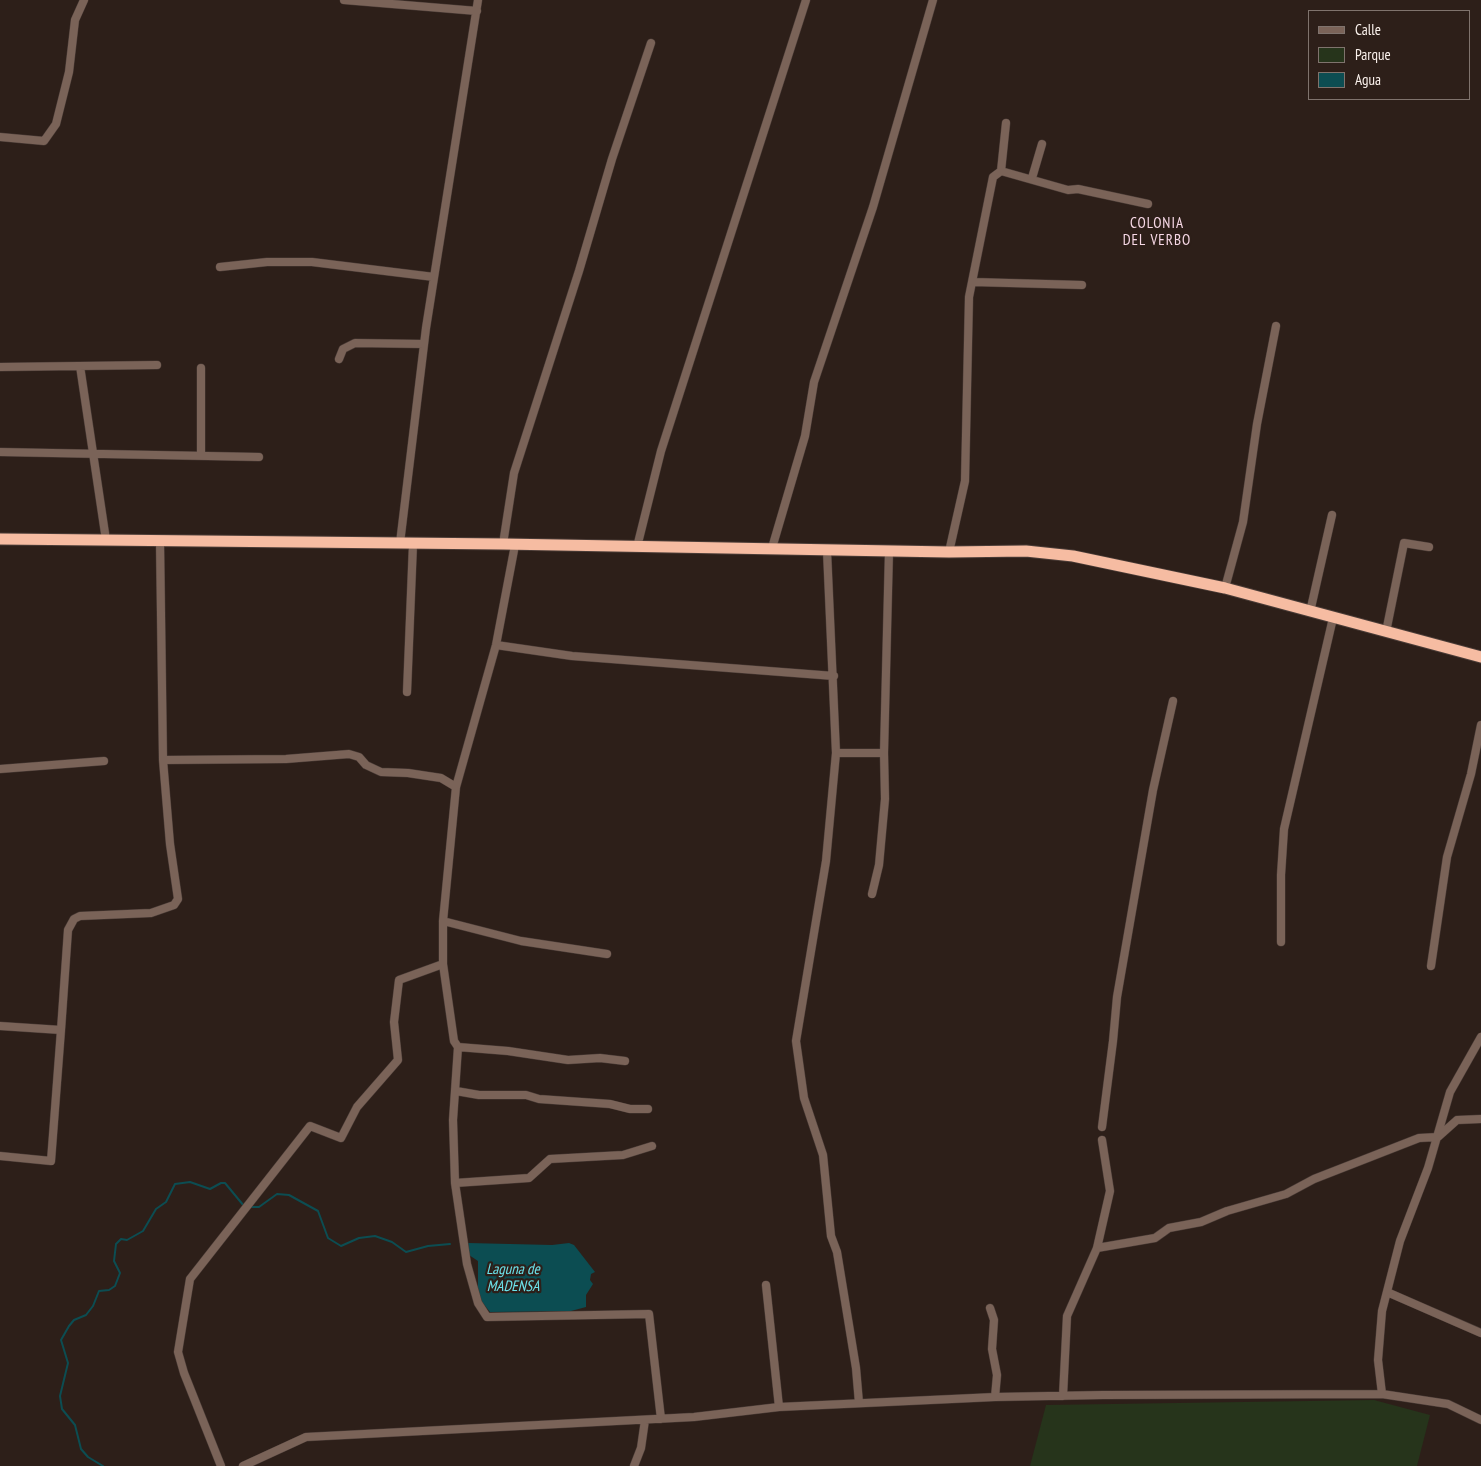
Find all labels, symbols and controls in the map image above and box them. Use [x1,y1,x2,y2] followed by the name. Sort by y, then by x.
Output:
[1308,10,1471,100] legend
[1355,20,1381,39] text: Calle
[1355,45,1391,64] text: Parque
[1355,70,1381,89] text: Agua
[1122,215,1192,250] district label: COLONIA DEL VERBO
[486,1261,540,1296] water label: Laguna de MADENSA

